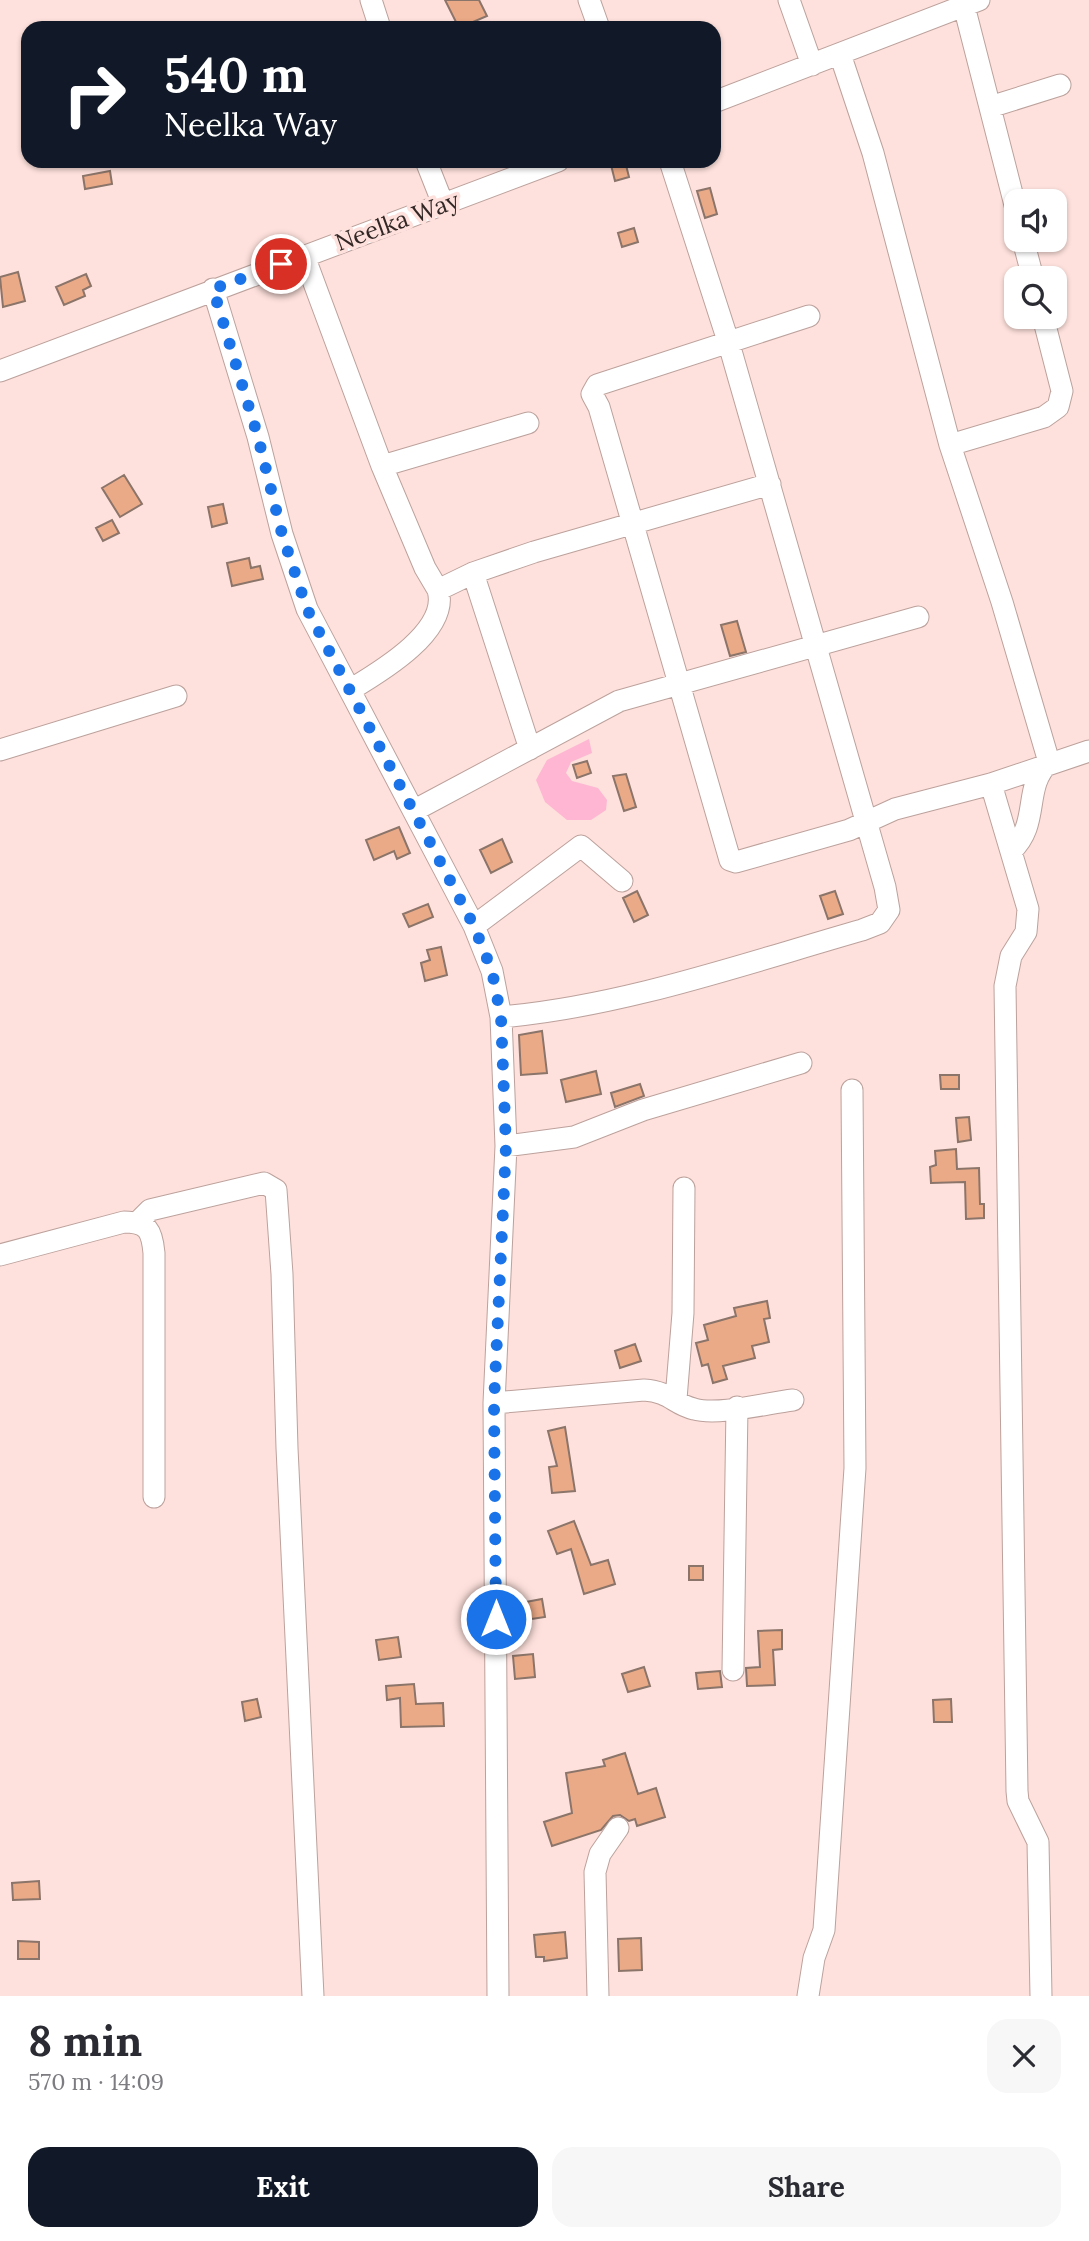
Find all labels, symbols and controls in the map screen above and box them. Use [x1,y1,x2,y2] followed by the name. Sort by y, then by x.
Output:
[164,43,307,105] text: 540 m
[49,49,140,140] icon: right
[164,104,337,145] text: Neelka Way
[331,184,464,258] street label: Neelka Way
[1004,189,1067,329] map controls
[1004,189,1067,252] button: sound
[251,234,311,294] pin
[262,245,300,283] icon: arrive
[1004,266,1067,329] button: search
[459,1582,533,1656] position arrow
[28,2014,142,2068] text: 8 min
[987,2019,1061,2093] button: close
[28,2067,164,2096] text: 570 m · 14:09
[28,2147,538,2227] button: Exit
[552,2147,1061,2227] button: Share

